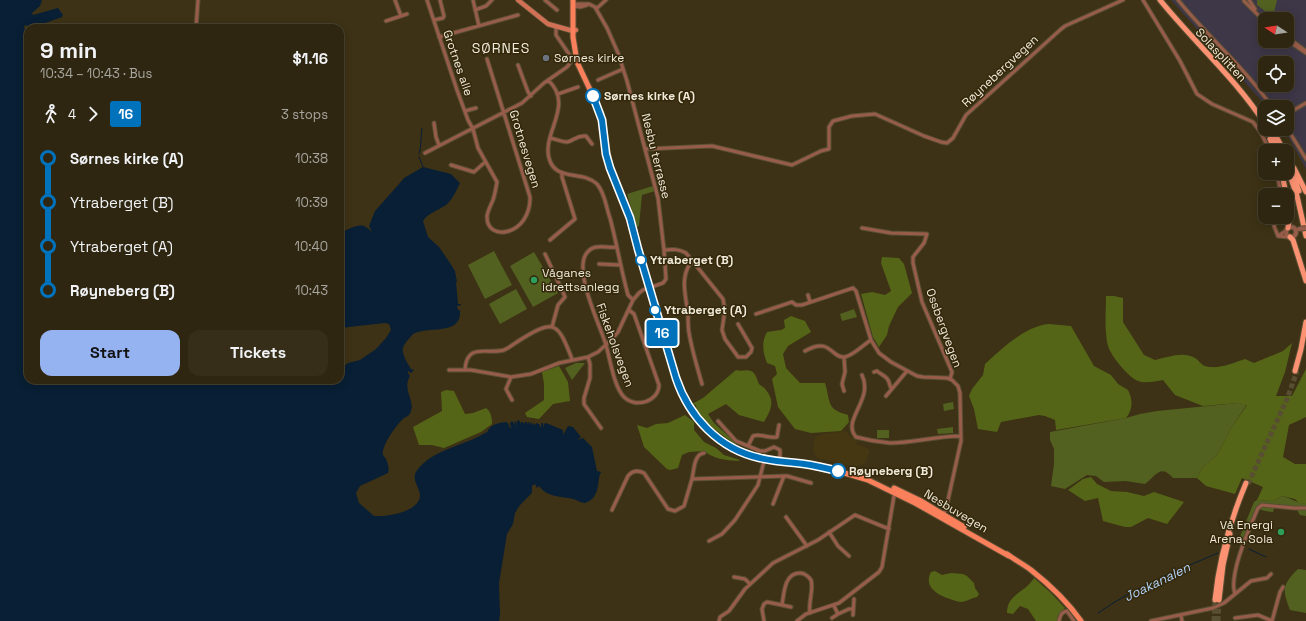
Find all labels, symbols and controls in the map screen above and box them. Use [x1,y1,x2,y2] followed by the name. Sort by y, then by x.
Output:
[1258,12,1294,48] north arrow
[1258,12,1294,224] map controls
[1192,25,1250,85] street label: Solasplitten
[439,28,477,98] street label: Grotnes alle
[958,31,1042,111] street label: Røynebergvegen
[40,36,97,64] text: 9 min
[472,39,530,57] district label: SØRNES
[292,49,328,68] text: $1.16
[554,50,624,66] place label: Sørnes kirke
[541,53,551,63] marker: Sørnes kirke
[1258,56,1294,92] button: locate
[40,65,152,82] text: 10:34 – 10:43 · Bus
[585,88,601,104] marker: Sørnes kirke (A)
[604,88,695,104] place label: Sørnes kirke (A)
[1258,100,1294,136] button: layers
[40,103,62,125] icon: walk
[82,103,104,125] icon: forward
[118,105,133,123] text: 16
[68,106,76,123] text: 4
[281,106,328,123] text: 3 stops
[506,108,544,190] street label: Grotnesvegen
[638,112,674,200] street label: Nesbu terrasse
[1258,144,1294,180] button: +
[70,149,184,168] text: Sørnes kirke (A)
[295,150,328,167] text: 10:38
[1258,188,1294,224] button: −
[70,193,174,212] text: Ytraberget (B)
[295,194,328,211] text: 10:39
[70,237,173,256] text: Ytraberget (A)
[294,238,328,255] text: 10:40
[650,252,734,268] place label: Ytraberget (B)
[635,254,647,266] marker: Ytraberget (B)
[542,265,619,295] place label: Våganes idrettsanlegg
[529,275,539,285] marker: Våganes idrettsanlegg
[70,281,175,300] text: Røyneberg (B)
[295,282,328,299] text: 10:43
[922,286,966,370] street label: Ossbergvegen
[592,301,638,389] street label: Fiskeholsvegen
[664,302,747,318] place label: Ytraberget (A)
[649,304,661,316] marker: Ytraberget (A)
[644,320,680,346] line badge: 16
[655,324,669,342] text: 16
[40,330,180,376] button: Start
[188,330,328,376] button: Tickets
[830,463,846,479] marker: Røyneberg (B)
[849,463,933,479] place label: Røyneberg (B)
[921,486,991,536] street label: Nesbuvegen
[1209,517,1273,547] place label: Vå Energi Arena, Sola
[1276,527,1286,537] marker: Vå Energi Arena, Sola
[1121,558,1194,605] water label: Joakanalen

